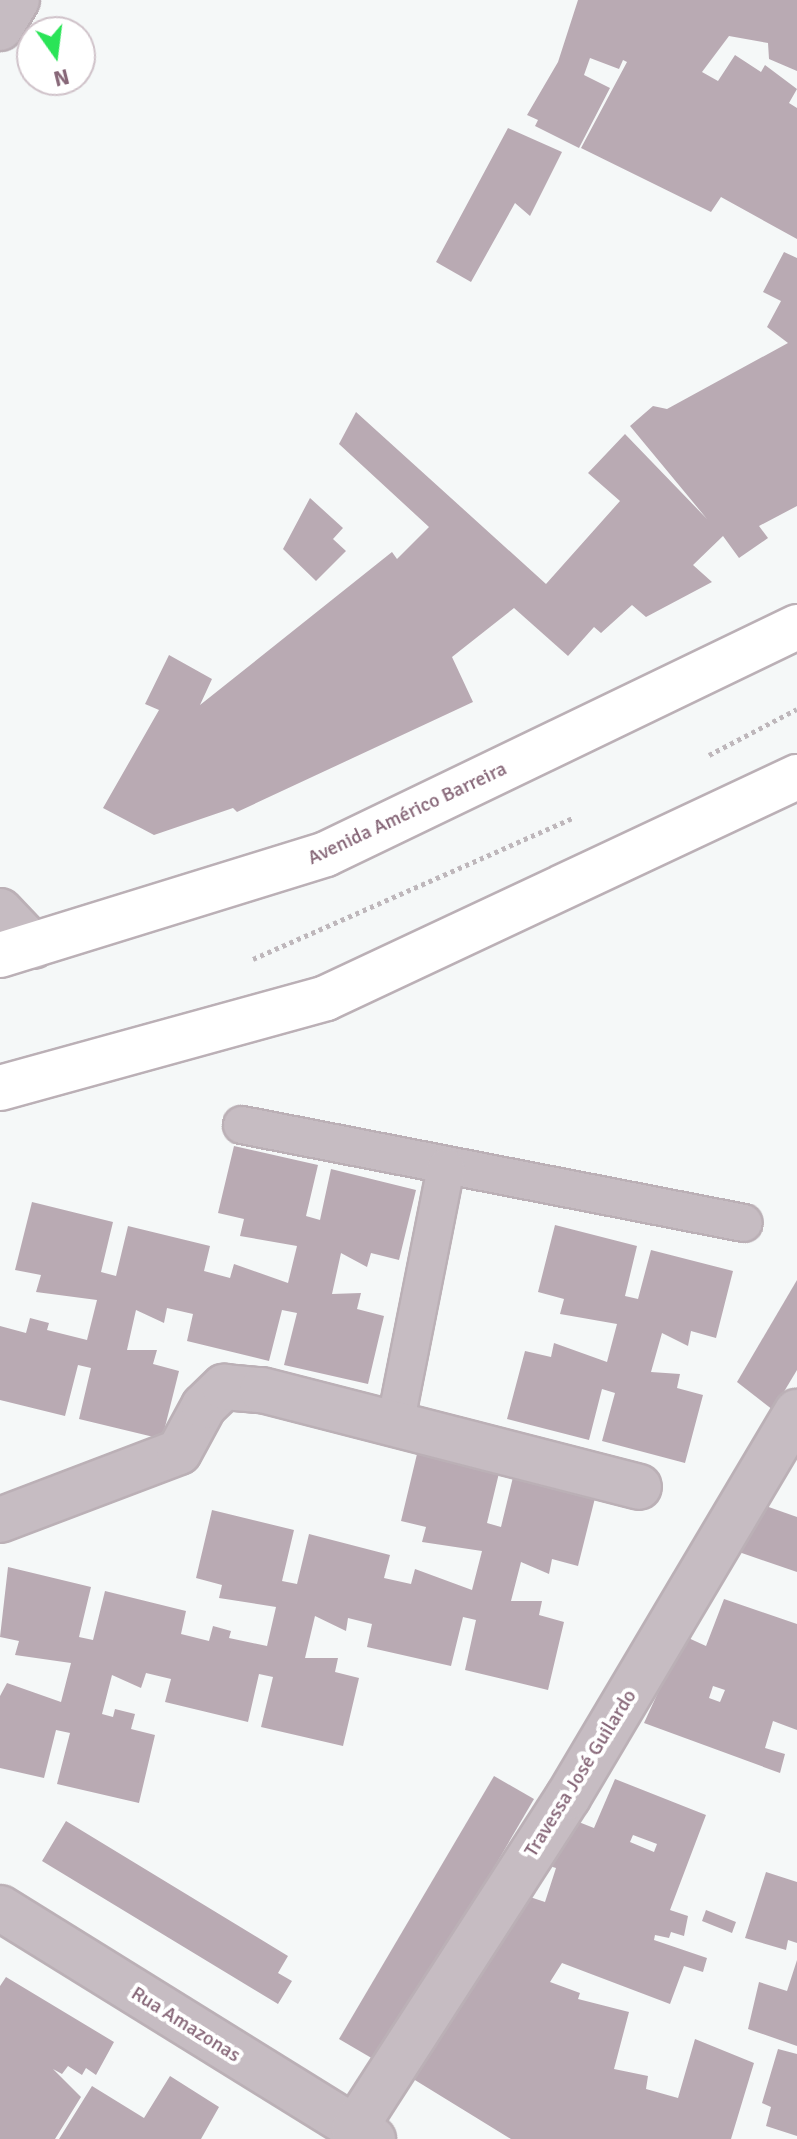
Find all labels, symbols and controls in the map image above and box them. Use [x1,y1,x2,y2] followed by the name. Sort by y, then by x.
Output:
[16,16,96,96] north arrow
[51,63,72,93] text: N
[304,756,510,870] street label: Avenida Américo Barreira
[519,1685,641,1861] street label: Travessa José Guilardo
[127,1981,245,2067] street label: Rua Amazonas

